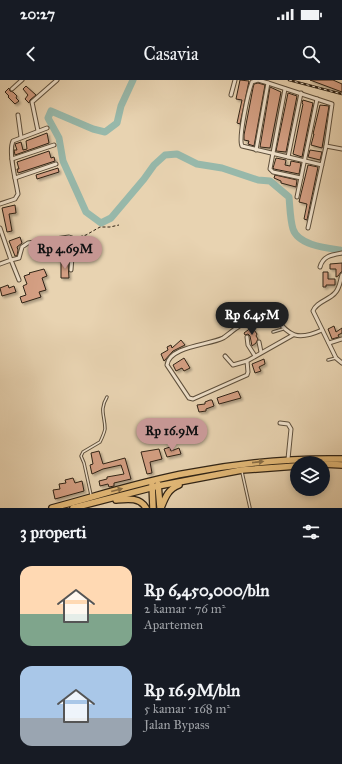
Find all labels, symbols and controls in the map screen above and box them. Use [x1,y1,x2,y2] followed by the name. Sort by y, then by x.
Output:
[20,5,55,23] text: 20:27
[20,43,42,65] icon: back
[143,43,199,65] text: Casavia
[300,43,322,65] icon: search
[24,236,106,270] pin: Rp 4.69M
[37,241,93,257] text: Rp 4.69M
[211,302,293,336] pin: Rp 6.45M
[225,307,279,323] text: Rp 6.45M
[131,418,213,452] pin: Rp 16.9M
[145,423,199,439] text: Rp 16.9M
[290,456,330,496] map controls
[290,456,330,496] button: layers
[252,459,264,466] one-way arrow
[111,487,123,493] one-way arrow
[300,521,322,543] icon: filters
[20,522,87,543] text: 3 properti
[144,580,269,601] text: Rp 6,450,000/bln
[52,582,100,630] icon: home
[144,601,226,617] text: 2 kamar · 76 m²
[144,617,203,633] text: Apartemen
[144,680,240,701] text: Rp 16.9M/bln
[52,682,100,730] icon: home
[144,701,230,717] text: 5 kamar · 168 m²
[144,717,209,733] text: Jalan Bypass

